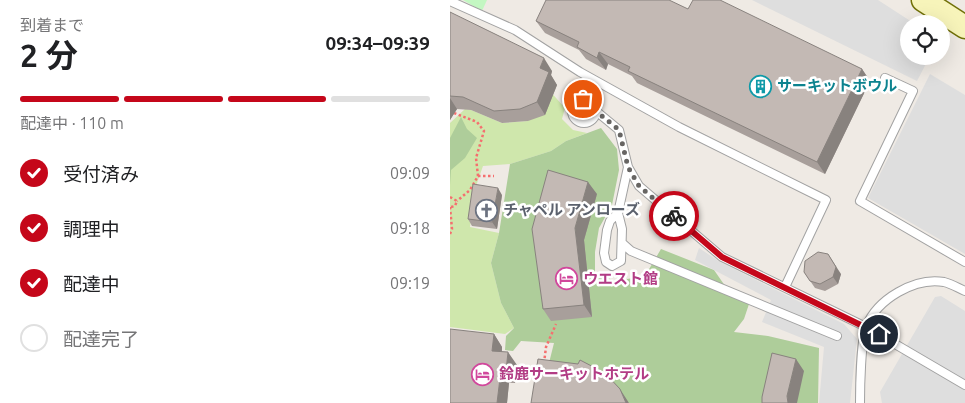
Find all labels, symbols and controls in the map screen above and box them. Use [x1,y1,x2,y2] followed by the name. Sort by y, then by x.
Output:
[900,15,950,65] map controls
[900,15,950,65] button: locate
[20,16,84,34] text: 到着まで
[325,32,430,54] text: 09:34–09:39
[20,37,78,73] text: 2 分
[749,74,773,98] building icon: サーキットボウル
[777,77,897,94] place label: サーキットボウル
[562,78,604,120] pin
[569,85,597,113] icon: bag
[20,114,124,132] text: 配達中 · 110 m
[20,159,48,187] icon: check
[63,163,139,185] text: 受付済み
[390,164,430,182] text: 09:09
[649,191,699,241] courier
[475,198,499,222] church icon: チャペル アンローズ
[503,201,640,218] place label: チャペル アンローズ
[660,202,688,230] icon: bike
[20,214,48,242] icon: check
[63,218,120,240] text: 調理中
[390,219,430,237] text: 09:18
[555,267,579,291] hotel icon: ウエスト館
[20,269,48,297] icon: check
[583,270,658,287] place label: ウエスト館
[63,273,120,295] text: 配達中
[390,274,430,292] text: 09:19
[858,313,900,355] pin
[865,320,893,348] icon: home
[63,328,139,350] text: 配達完了
[471,362,495,386] hotel icon: 鈴鹿サーキットホテル
[499,365,649,382] place label: 鈴鹿サーキットホテル

